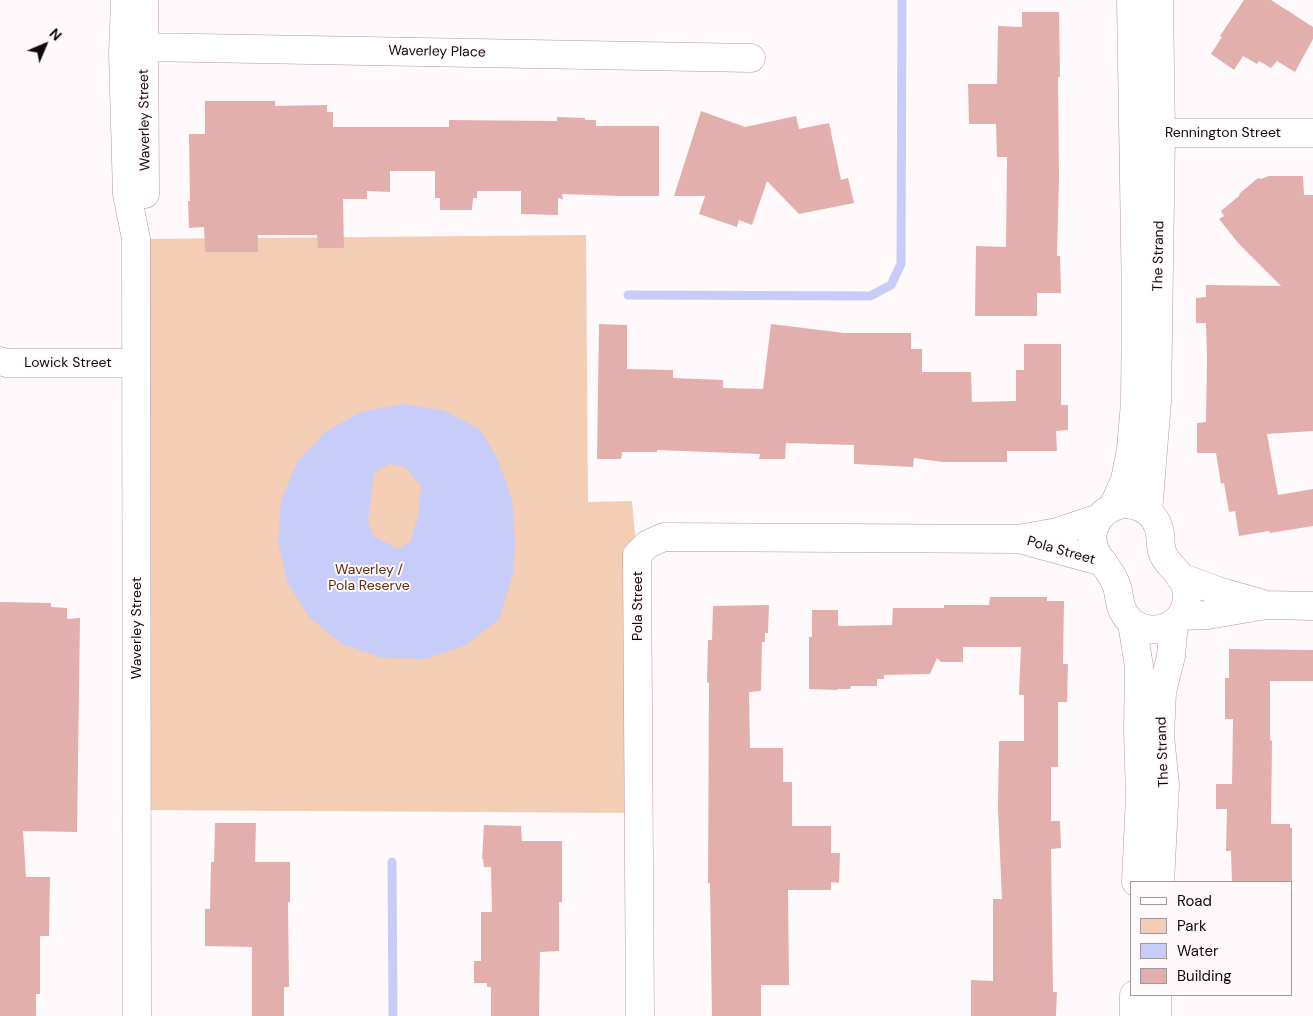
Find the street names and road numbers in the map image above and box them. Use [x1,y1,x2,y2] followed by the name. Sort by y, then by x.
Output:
[388,43,486,61] street label: Waverley Place
[136,69,154,171] street label: Waverley Street
[1165,125,1281,141] street label: Rennington Street
[1150,220,1168,292] street label: The Strand
[24,355,112,371] street label: Lowick Street
[1025,533,1097,569] street label: Pola Street
[630,571,646,641] street label: Pola Street
[129,577,145,679] street label: Waverley Street
[1153,716,1173,788] street label: The Strand

